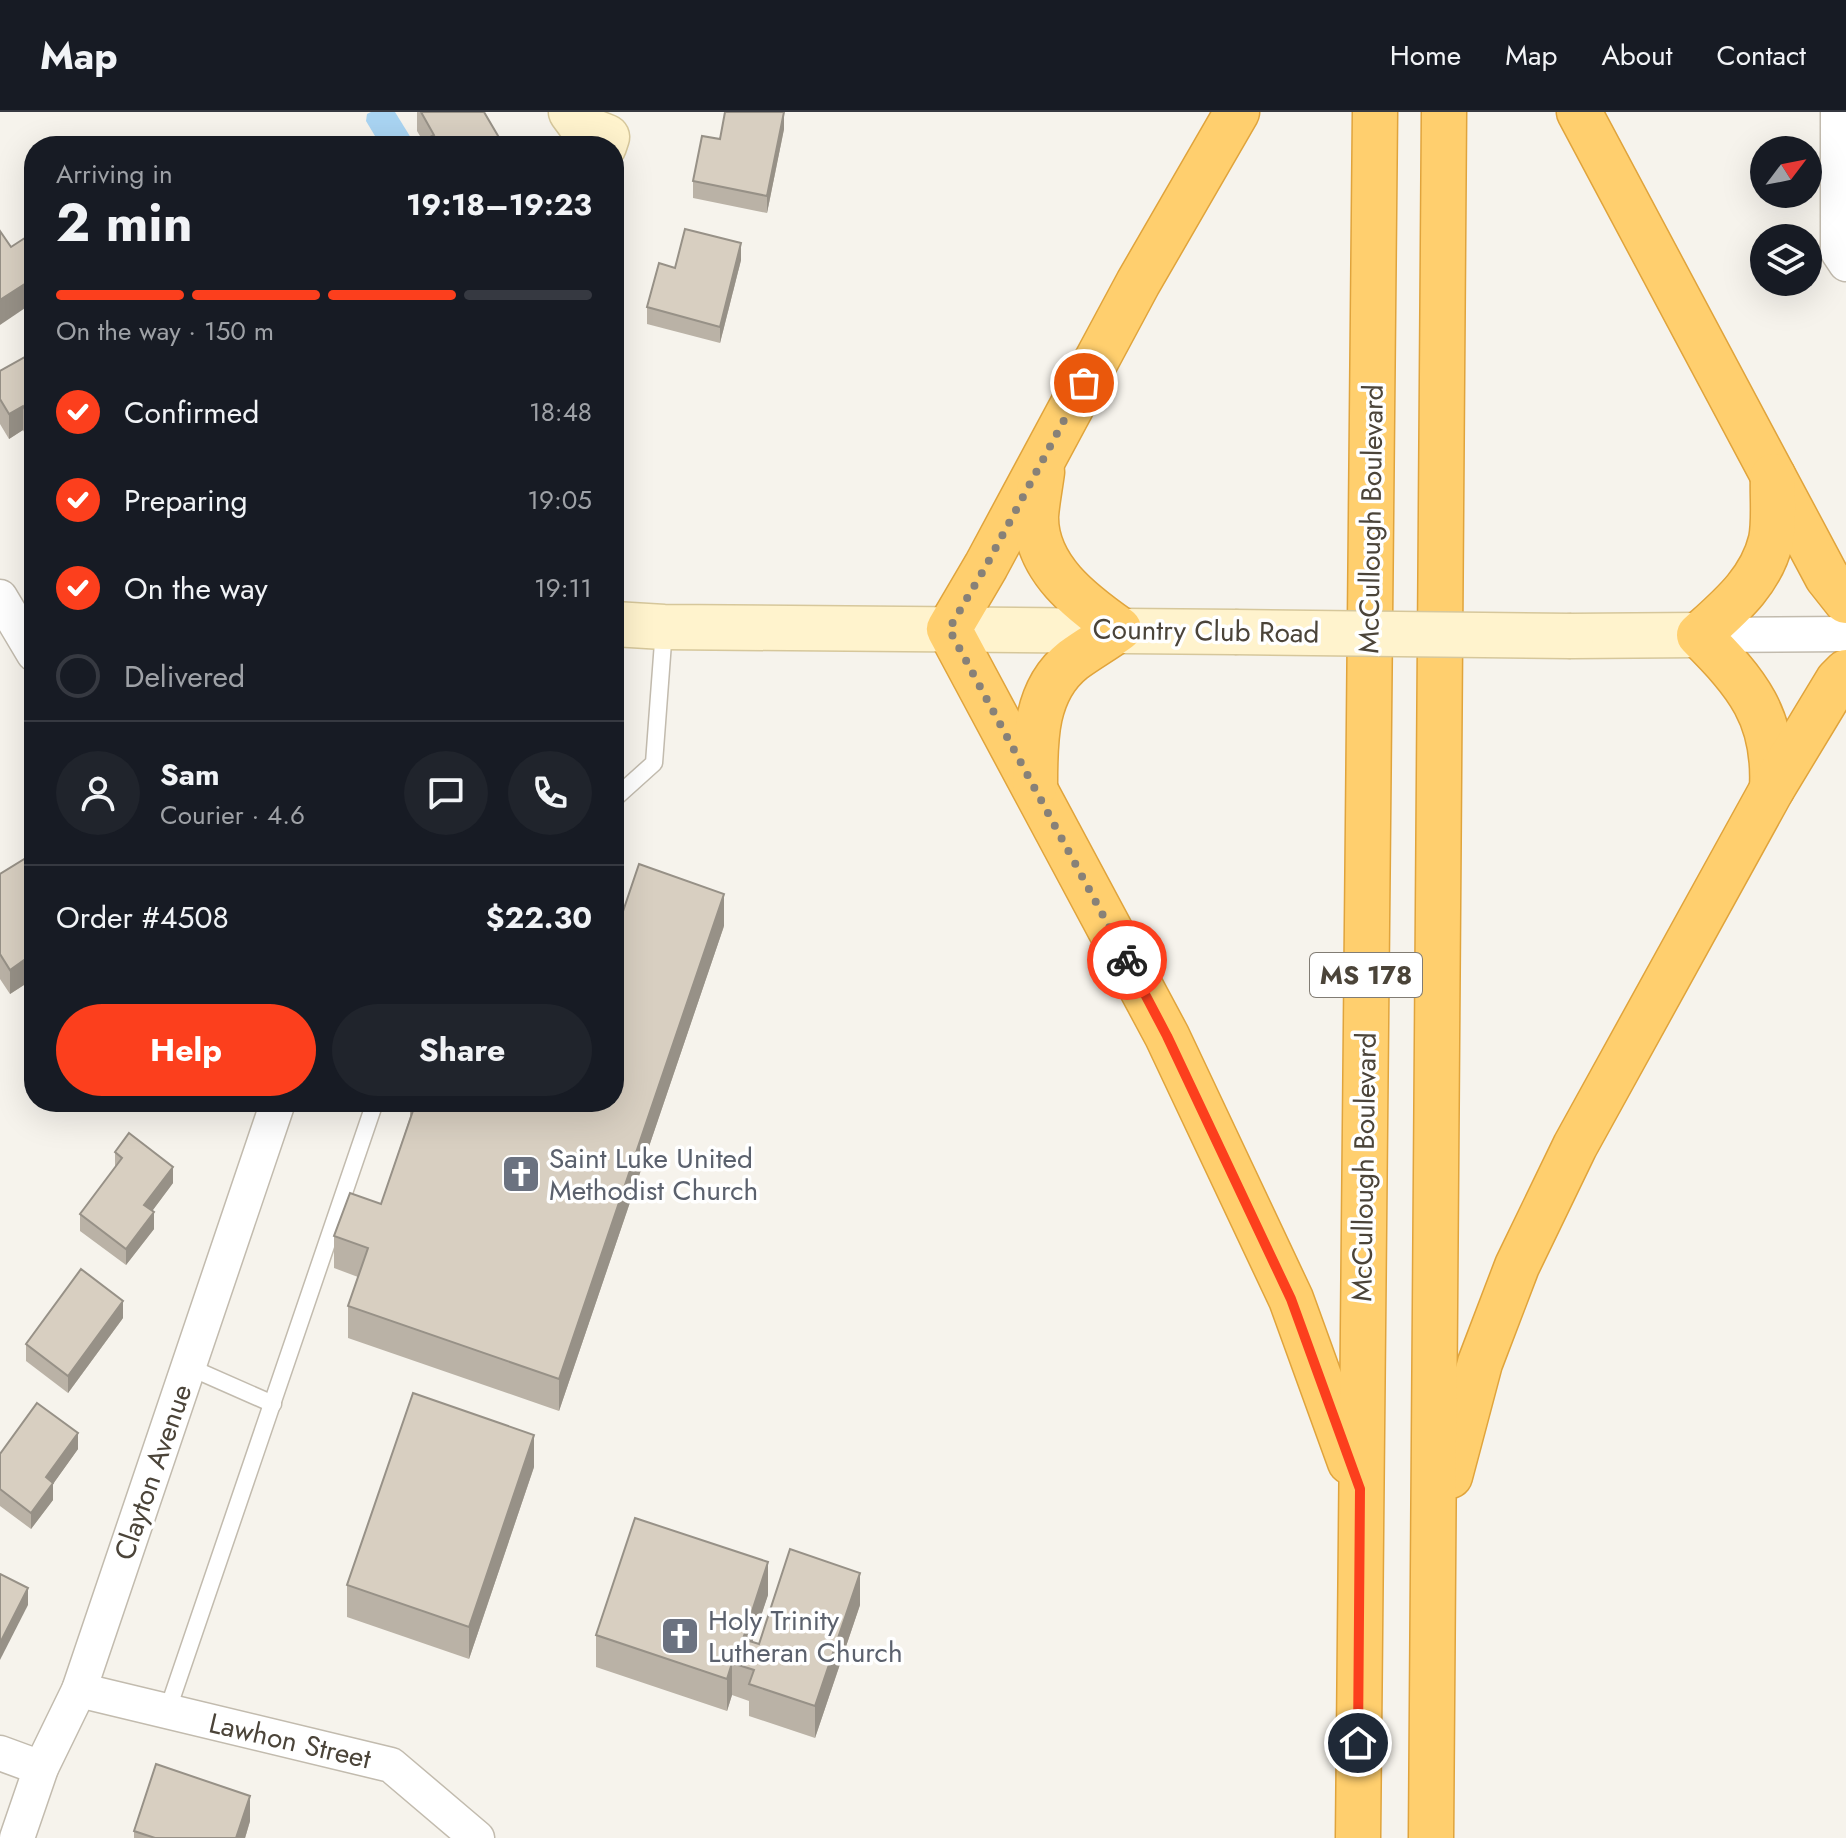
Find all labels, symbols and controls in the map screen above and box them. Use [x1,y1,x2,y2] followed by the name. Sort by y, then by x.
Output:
[40,28,118,83] text: Map
[1390,35,1461,76] text: Home
[1505,35,1557,76] text: Map
[1601,35,1673,76] text: About
[1717,35,1806,76] text: Contact
[1750,136,1822,208] north arrow
[1750,136,1822,296] map controls
[56,155,173,193] text: Arriving in
[406,183,592,226] text: 19:18–19:23
[56,185,193,261] text: 2 min
[1750,224,1822,296] button: layers
[56,312,274,350] text: On the way · 150 m
[1050,349,1118,417] pin
[1062,361,1106,405] icon: bag
[1348,384,1394,654] street label: McCullough Boulevard
[56,390,100,434] icon: check
[124,391,259,434] text: Confirmed
[529,393,592,431] text: 18:48
[56,478,100,522] icon: check
[124,479,248,522] text: Preparing
[527,481,592,519] text: 19:05
[56,566,100,610] icon: check
[124,567,268,610] text: On the way
[534,569,592,607] text: 19:11
[1092,609,1320,653] street label: Country Club Road
[124,655,245,698] text: Delivered
[56,751,140,835] button: person
[404,751,488,835] button: chat
[508,751,592,835] button: phone
[160,753,220,796] text: Sam
[160,796,305,834] text: Courier · 4.6
[56,896,229,939] text: Order #4508
[486,896,592,939] text: $22.30
[1087,920,1167,1000] courier
[1105,938,1149,982] icon: bike
[1310,953,1422,997] road number: MS 178
[56,1004,316,1096] button: Help
[332,1004,592,1096] button: Share
[1341,1032,1387,1302] street label: McCullough Boulevard
[549,1138,758,1211] place label: Saint Luke United Methodist Church
[500,1153,542,1195] church icon: Saint Luke United Methodist Church
[104,1379,202,1565] street label: Clayton Avenue
[708,1600,903,1673] place label: Holy Trinity Lutheran Church
[659,1615,701,1657] church icon: Holy Trinity Lutheran Church
[205,1702,375,1780] street label: Lawhon Street
[1324,1709,1392,1777] pin
[1336,1721,1380,1765] icon: home

